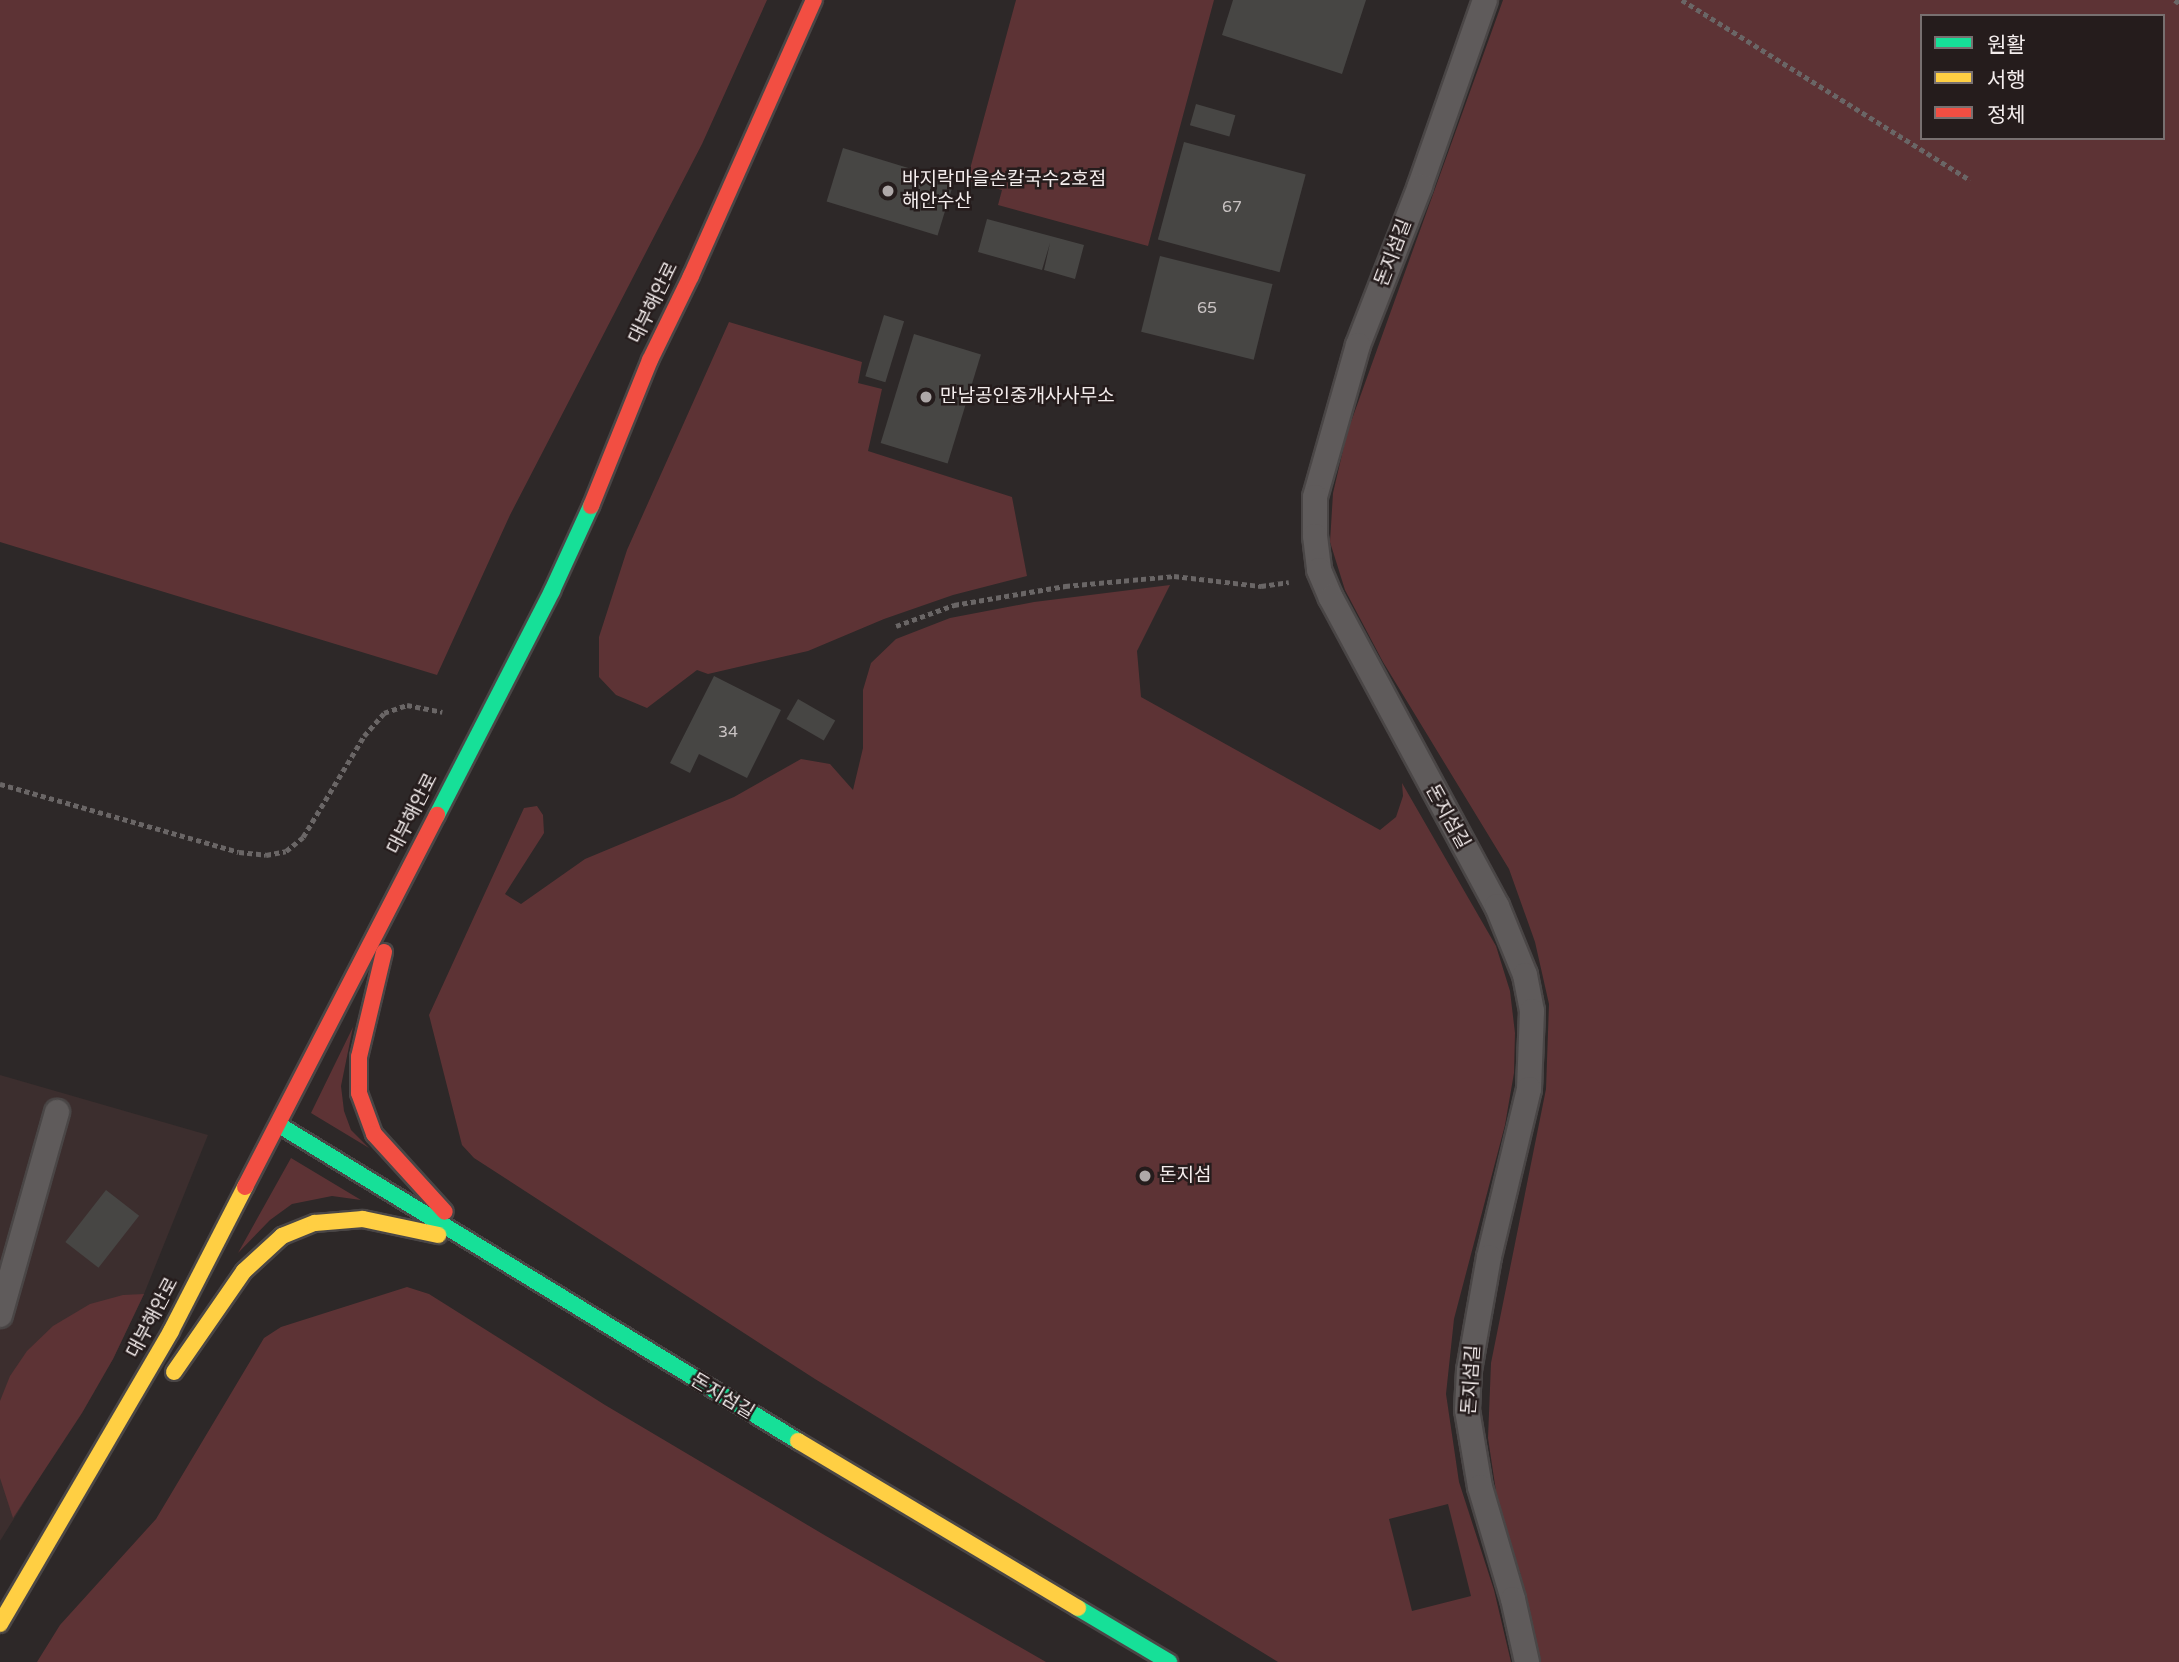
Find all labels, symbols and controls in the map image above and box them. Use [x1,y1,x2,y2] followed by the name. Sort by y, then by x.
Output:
[1920,14,2165,140] legend
[1987,33,2026,58] text: 원활
[1987,68,2026,93] text: 서행
[1987,103,2026,128] text: 정체
[902,169,1106,213] place label: 바지락마을손칼국수2호점 해안수산
[880,183,896,199] marker: 바지락마을손칼국수2호점 해안수산
[1222,197,1242,217] house number: 67
[1371,216,1417,290] street label: 돈지섬길
[625,259,683,347] street label: 대부해안로
[1197,298,1217,318] house number: 65
[940,386,1115,408] place label: 만남공인중개사사무소
[918,389,934,405] marker: 만남공인중개사사무소
[718,722,738,742] house number: 34
[383,770,443,858] street label: 대부해안로
[1420,781,1474,853] street label: 돈지섬길
[1159,1165,1211,1187] place label: 돈지섬
[1137,1168,1153,1184] marker: 돈지섬
[122,1274,184,1362] street label: 대부해안로
[1458,1344,1486,1416] street label: 돈지섬길
[686,1369,758,1425] street label: 돈지섬길

